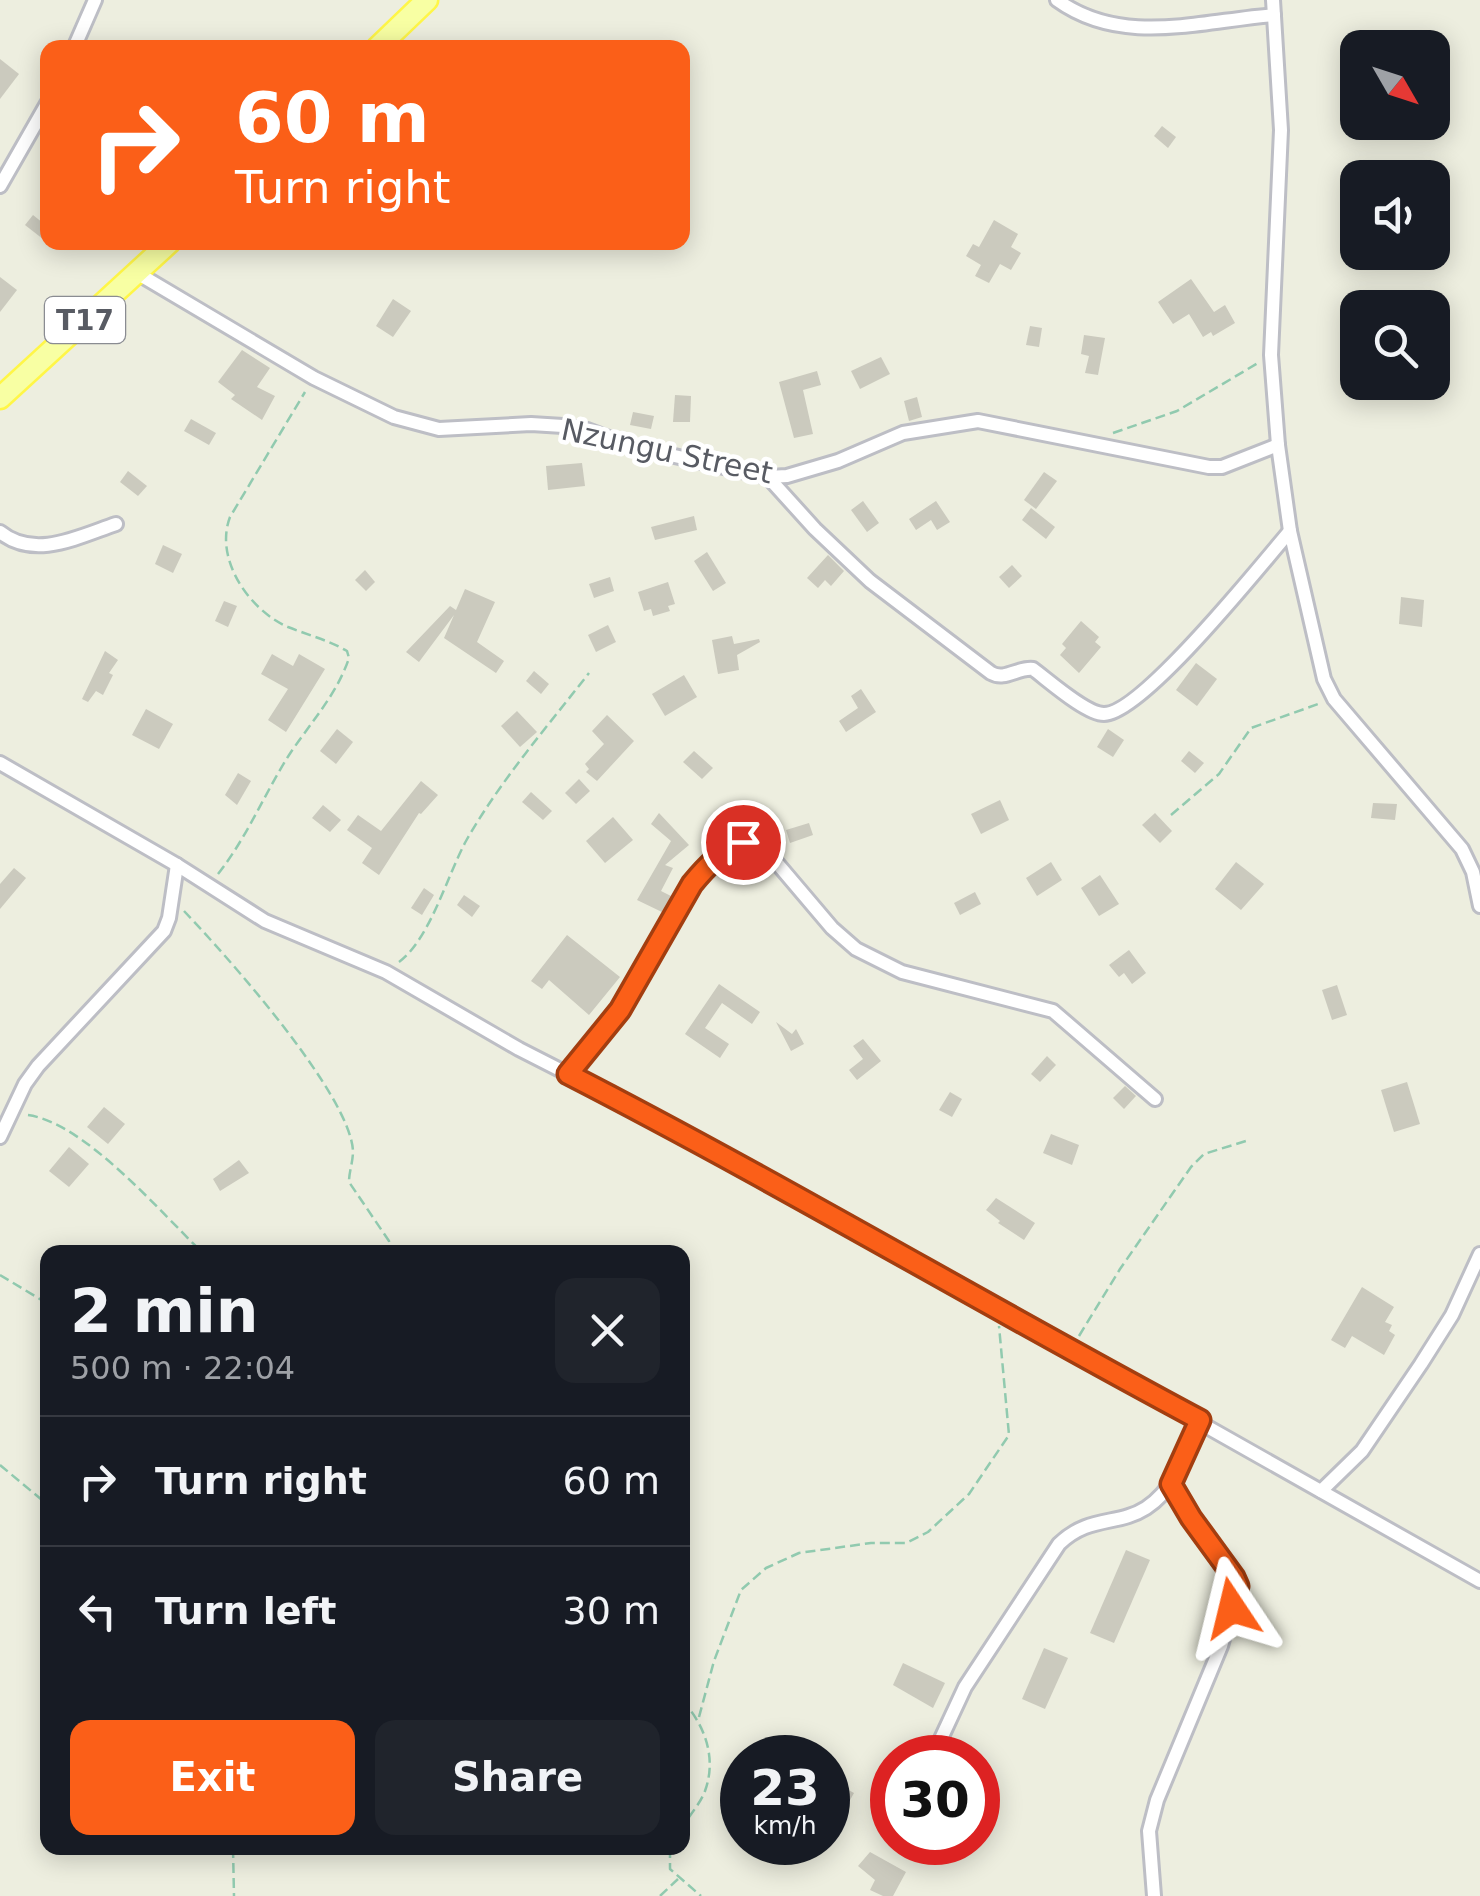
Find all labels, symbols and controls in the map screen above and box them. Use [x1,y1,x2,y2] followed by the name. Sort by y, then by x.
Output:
[1340,30,1450,140] north arrow
[1340,30,1450,400] map controls
[235,77,430,159] text: 60 m
[70,80,200,210] icon: right
[1340,160,1450,270] button: sound
[235,161,450,214] text: Turn right
[1340,290,1450,400] button: search
[45,297,125,343] road number: T17
[558,412,776,491] street label: Nzungu Street
[701,800,786,885] pin
[716,815,771,870] icon: arrive
[70,1276,258,1346] text: 2 min
[555,1278,660,1383] button: close
[70,1349,295,1387] text: 500 m · 22:04
[70,1454,125,1509] icon: right
[155,1459,367,1503] text: Turn right
[563,1459,660,1503] text: 60 m
[1180,1556,1284,1660] position arrow
[70,1584,125,1639] icon: left
[155,1589,336,1633] text: Turn left
[563,1589,660,1633] text: 30 m
[70,1720,355,1835] button: Exit
[375,1720,660,1835] button: Share
[870,1735,1000,1865] speed limit sign: 30
[750,1759,820,1817] text: 23
[753,1811,817,1840] text: km/h

